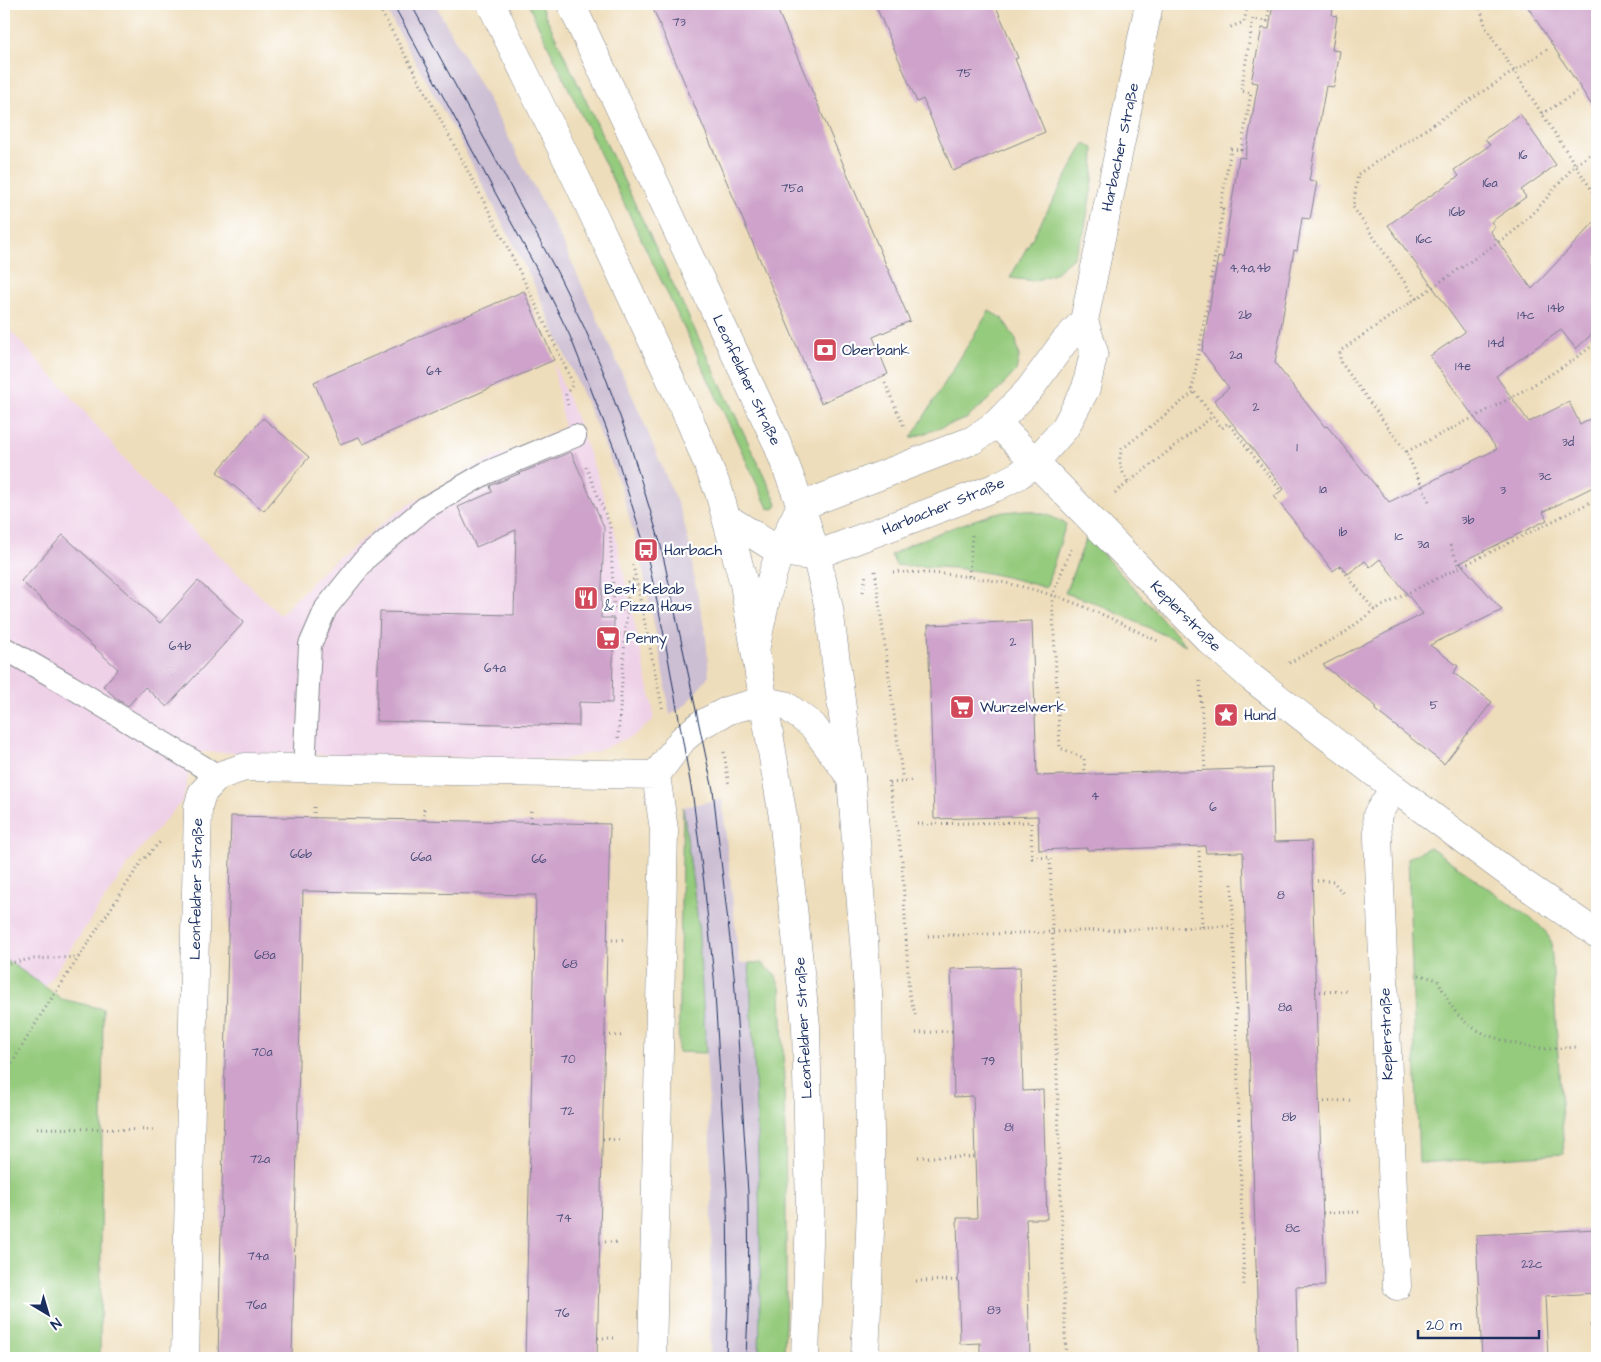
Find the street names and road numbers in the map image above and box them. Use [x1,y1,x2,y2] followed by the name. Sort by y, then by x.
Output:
[1097,81,1144,213] street label: Harbacher Straße
[707,312,786,449] street label: Leonfeldner Straße
[879,472,1008,541] street label: Harbacher Straße
[1145,576,1226,657] street label: Keplerstraße
[185,818,208,960] street label: Leonfeldner Straße
[789,957,818,1099] street label: Leonfeldner Straße
[1374,987,1399,1081] street label: Keplerstraße

